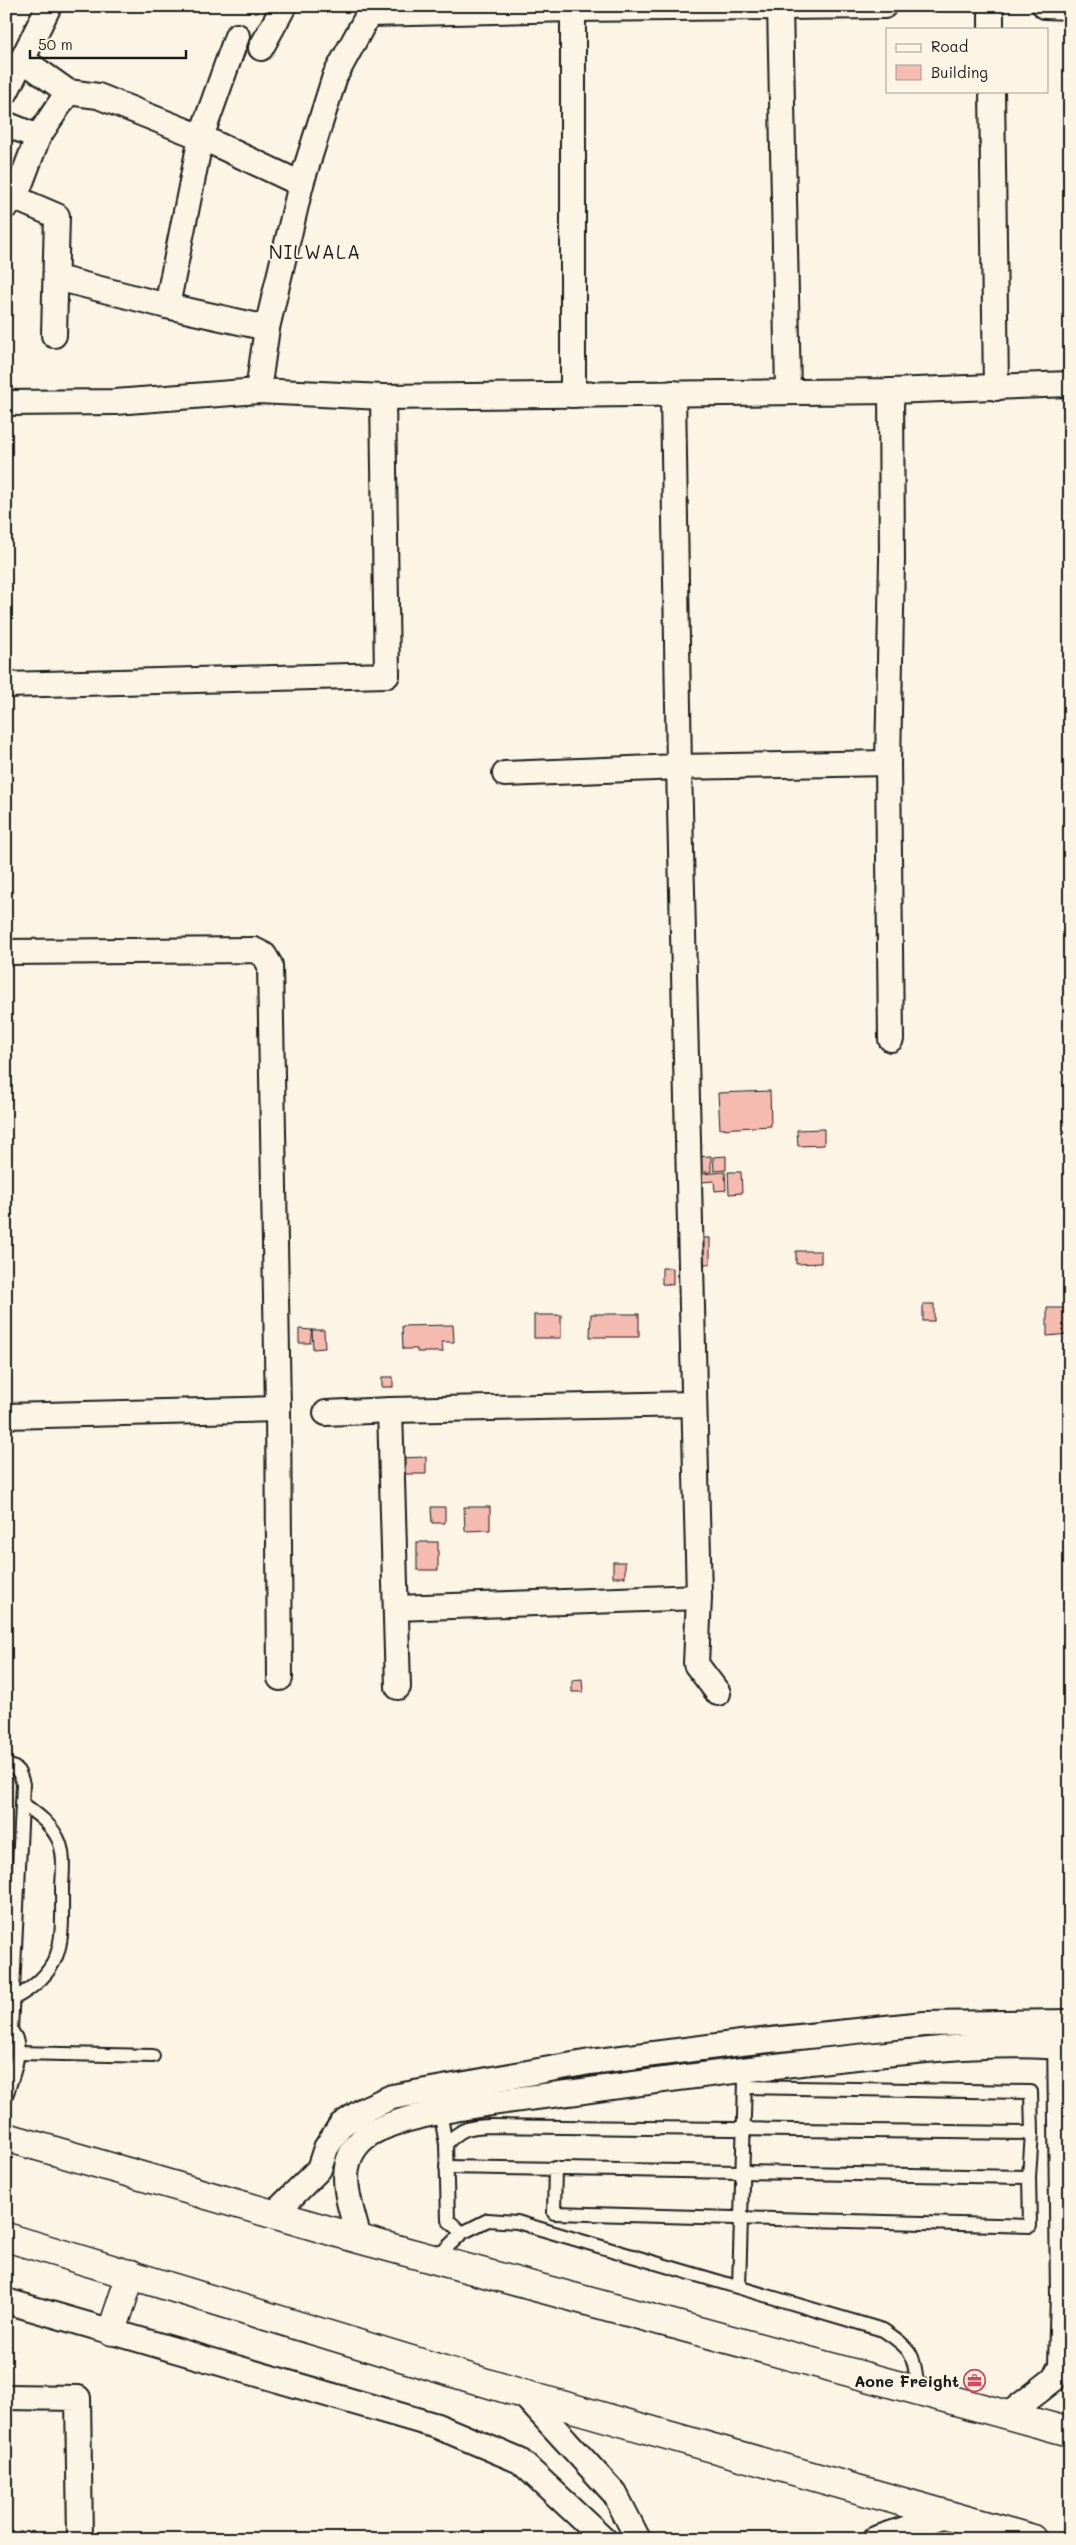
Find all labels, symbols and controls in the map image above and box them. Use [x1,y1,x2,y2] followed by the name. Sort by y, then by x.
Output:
[30,28,186,60] scale bar
[886,28,1048,92] legend
[38,34,73,54] text: 50 m
[931,36,968,56] text: Road
[931,62,988,82] text: Building
[269,239,361,264] district label: NILWALA
[963,2368,987,2392] office icon: Aone Freight
[854,2370,959,2391] place label: Aone Freight

